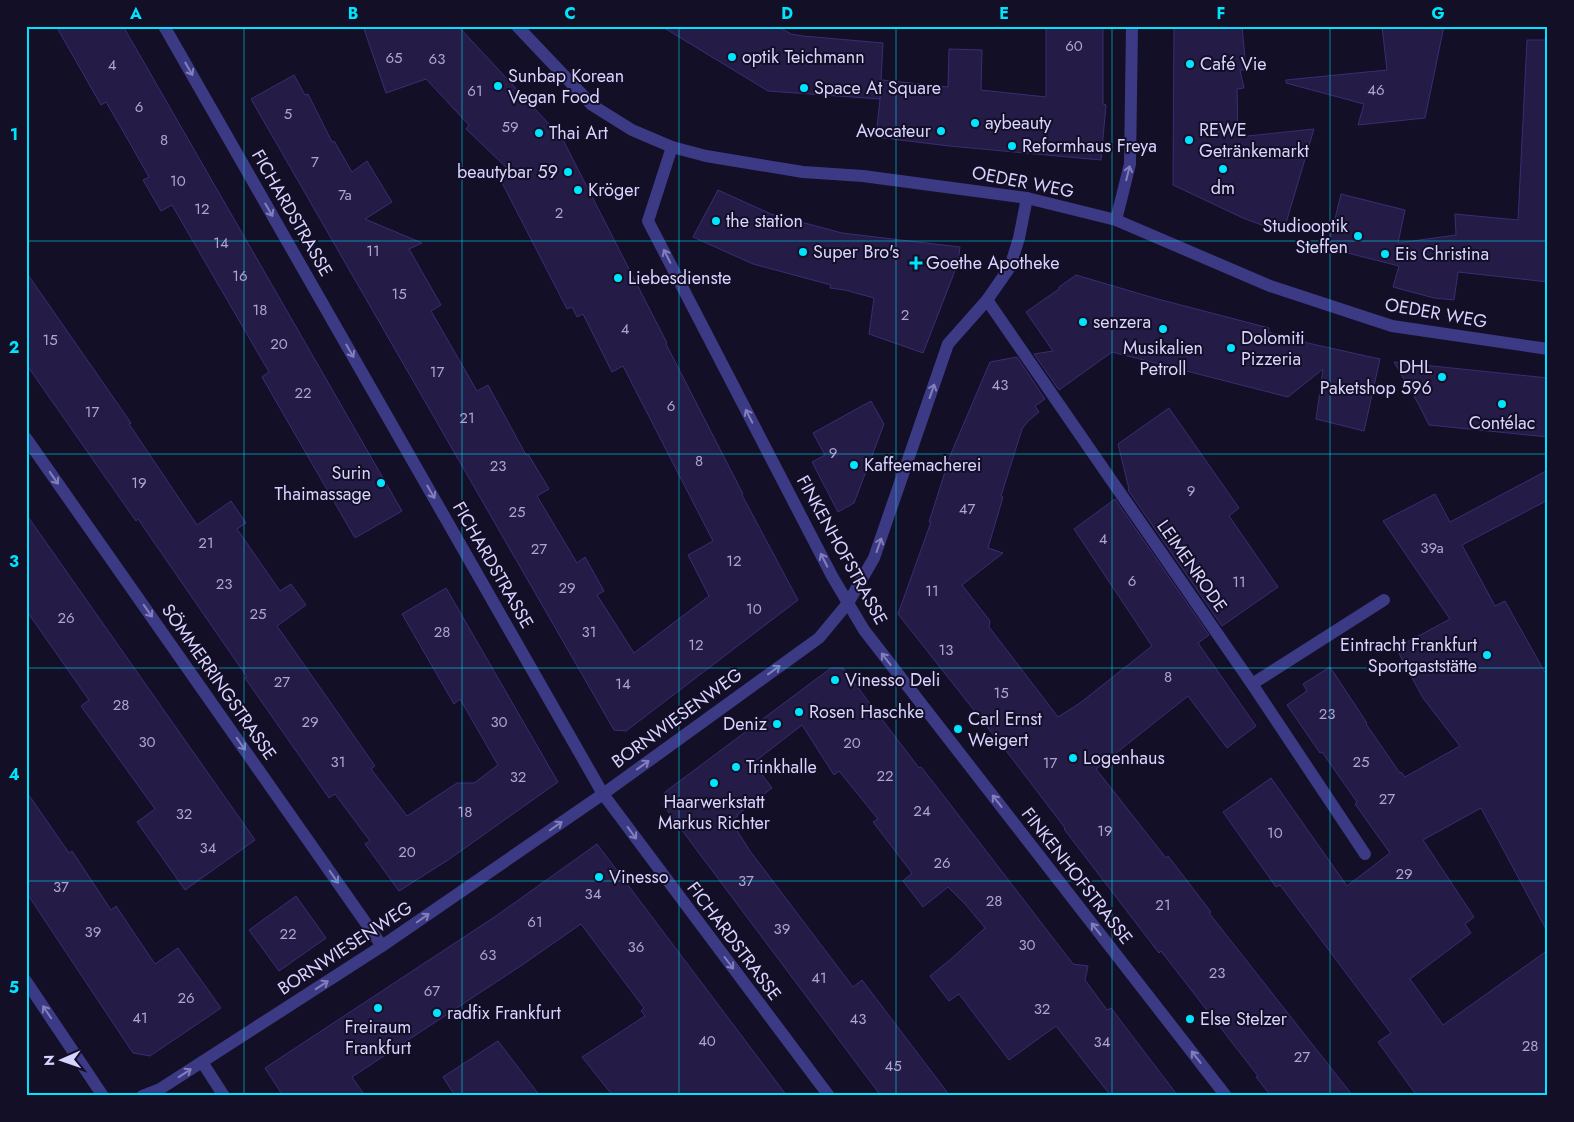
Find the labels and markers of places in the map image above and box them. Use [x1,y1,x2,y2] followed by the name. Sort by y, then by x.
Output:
[742,44,865,70] place label: optik Teichmann
[726,51,738,63] marker: optik Teichmann
[1200,51,1267,77] place label: Café Vie
[1184,58,1196,70] marker: Café Vie
[508,63,624,110] place label: Sunbap Korean Vegan Food
[814,75,941,101] place label: Space At Square
[492,80,504,92] marker: Sunbap Korean Vegan Food
[798,82,810,94] marker: Space At Square
[985,110,1051,136] place label: aybeauty
[969,117,981,129] marker: aybeauty
[1199,117,1310,164] place label: REWE Getränkemarkt
[856,118,932,144] place label: Avocateur
[549,120,609,146] place label: Thai Art
[935,125,947,137] marker: Avocateur
[533,127,545,139] marker: Thai Art
[1022,133,1157,159] place label: Reformhaus Freya
[1183,134,1195,146] marker: REWE Getränkemarkt
[1006,140,1018,152] marker: Reformhaus Freya
[457,159,558,185] place label: beautybar 59
[1217,163,1229,175] marker: dm
[562,166,574,178] marker: beautybar 59
[1211,175,1235,201] place label: dm
[588,177,640,203] place label: Kröger
[572,184,584,196] marker: Kröger
[726,208,803,234] place label: the station
[1263,213,1348,260] place label: Studiooptik Steffen
[710,215,722,227] marker: the station
[1352,230,1364,242] marker: Studiooptik Steffen
[813,239,899,265] place label: Super Bro's
[1395,241,1489,267] place label: Eis Christina
[797,246,809,258] marker: Super Bro's
[1379,248,1391,260] marker: Eis Christina
[926,250,1059,276] place label: Goethe Apotheke
[910,257,922,269] marker: Goethe Apotheke
[628,265,731,291] place label: Liebesdienste
[612,272,624,284] marker: Liebesdienste
[1093,309,1151,335] place label: senzera
[1077,316,1089,328] marker: senzera
[1157,323,1169,335] marker: Musikalien Petroll
[1241,325,1305,372] place label: Dolomiti Pizzeria
[1123,335,1203,382] place label: Musikalien Petroll
[1225,342,1237,354] marker: Dolomiti Pizzeria
[1320,354,1432,401] place label: DHL Paketshop 596
[1436,371,1448,383] marker: DHL Paketshop 596
[1496,398,1508,410] marker: Contélac
[1469,410,1535,436] place label: Contélac
[864,452,982,478] place label: Kaffeemacherei
[848,459,860,471] marker: Kaffeemacherei
[274,460,371,507] place label: Surin Thaimassage
[375,477,387,489] marker: Surin Thaimassage
[1340,632,1478,679] place label: Eintracht Frankfurt Sportgaststätte
[1481,649,1493,661] marker: Eintracht Frankfurt Sportgaststätte
[845,667,940,693] place label: Vinesso Deli
[829,674,841,686] marker: Vinesso Deli
[809,699,924,725] place label: Rosen Haschke
[793,706,805,718] marker: Rosen Haschke
[968,706,1042,753] place label: Carl Ernst Weigert
[723,711,768,737] place label: Deniz
[771,718,783,730] marker: Deniz
[952,723,964,735] marker: Carl Ernst Weigert
[1083,745,1165,771] place label: Logenhaus
[1067,752,1079,764] marker: Logenhaus
[746,754,817,780] place label: Trinkhalle
[730,761,742,773] marker: Trinkhalle
[708,777,720,789] marker: Haarwerkstatt Markus Richter
[658,789,771,836] place label: Haarwerkstatt Markus Richter
[609,864,669,890] place label: Vinesso
[593,871,605,883] marker: Vinesso
[447,1000,561,1026] place label: radfix Frankfurt
[372,1002,384,1014] marker: Freiraum Frankfurt
[1200,1006,1288,1032] place label: Else Stelzer
[431,1007,443,1019] marker: radfix Frankfurt
[1184,1013,1196,1025] marker: Else Stelzer
[345,1014,412,1061] place label: Freiraum Frankfurt

